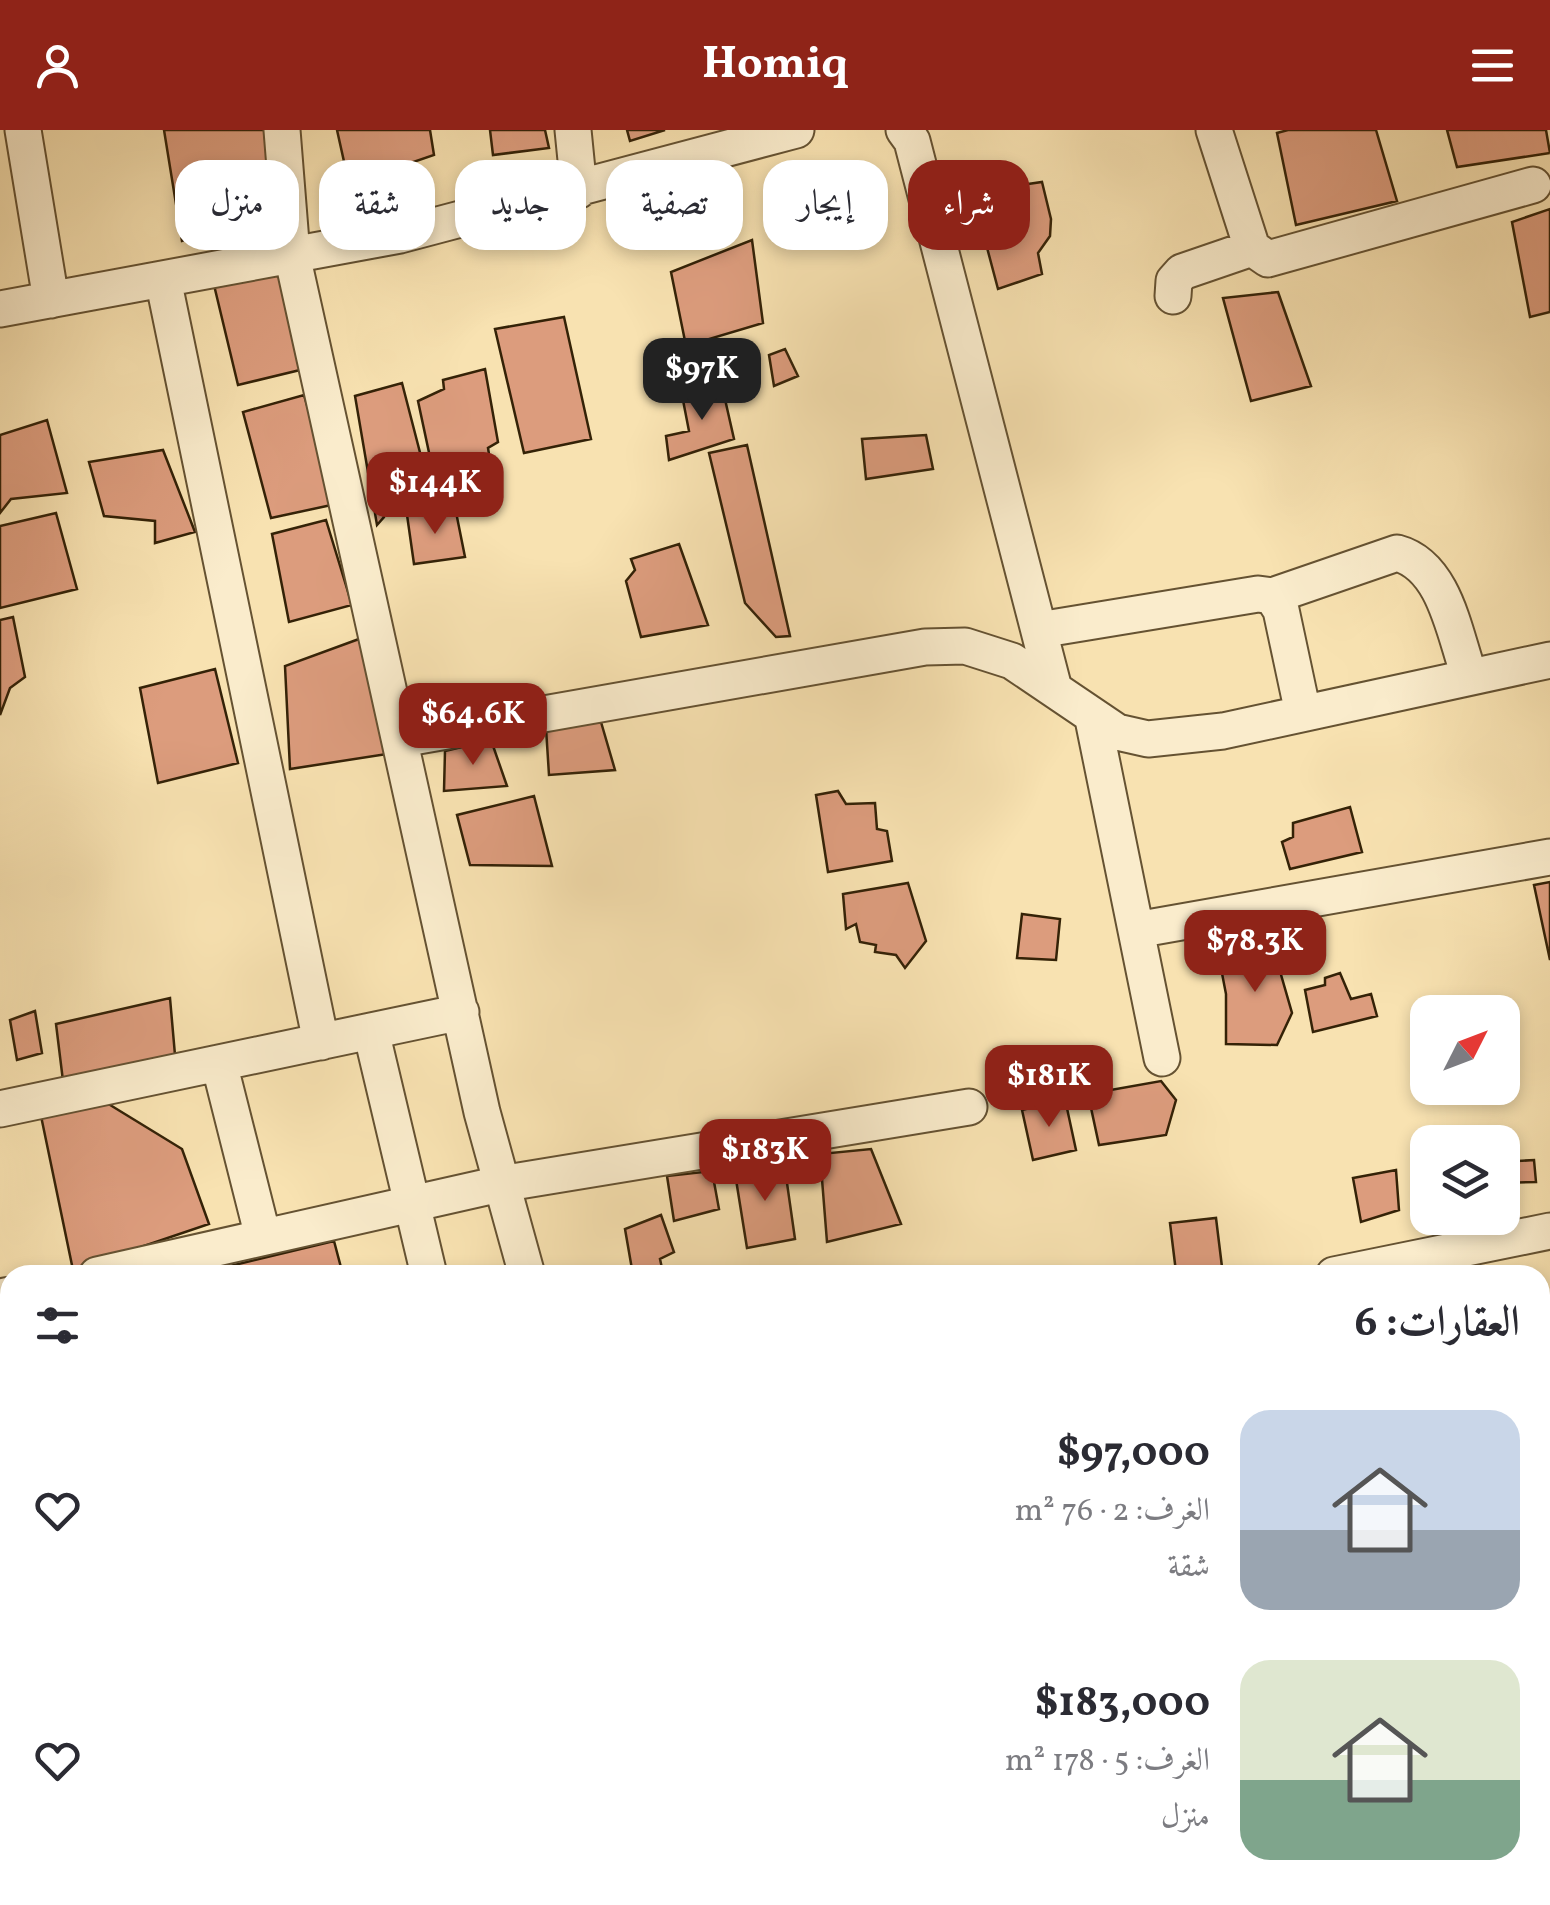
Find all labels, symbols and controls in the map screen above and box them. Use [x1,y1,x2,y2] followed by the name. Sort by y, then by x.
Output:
[702,34,848,97] text: Homiq
[30,38,85,93] icon: person
[1465,38,1520,93] icon: menu
[175,160,299,250] chip: منزل
[319,160,435,250] chip: شقة
[455,160,586,250] chip: جديد
[606,160,743,250] chip: تصفية
[763,160,888,250] chip: إيجار
[908,160,1030,250] chip: شراء
[643,338,761,423] pin: $97K
[665,348,739,392] text: $97K
[365,452,505,537] pin: $144K
[389,462,481,506] text: $144K
[392,683,554,768] pin: $64.6K
[421,693,525,737] text: $64.6K
[1174,910,1336,995] pin: $78.3K
[1206,920,1304,964] text: $78.3K
[1410,995,1520,1105] north arrow
[1410,995,1520,1235] map controls
[979,1045,1119,1130] pin: $181K
[1007,1055,1091,1099] text: $181K
[695,1119,835,1204] pin: $183K
[1410,1125,1520,1235] button: layers
[721,1129,809,1173] text: $183K
[1355,1295,1520,1354] text: العقارات: 6
[30,1298,85,1353] icon: filters
[1057,1425,1210,1484] text: $97,000
[1320,1450,1440,1570] icon: home
[30,1483,85,1538] icon: heart
[1015,1490,1210,1534] text: الغرف: 2 · 76 m²
[1168,1546,1210,1590] text: شقة
[1035,1675,1210,1734] text: $183,000
[1320,1700,1440,1820] icon: home
[30,1733,85,1788] icon: heart
[1005,1740,1210,1784] text: الغرف: 5 · 178 m²
[1161,1796,1210,1840] text: منزل

